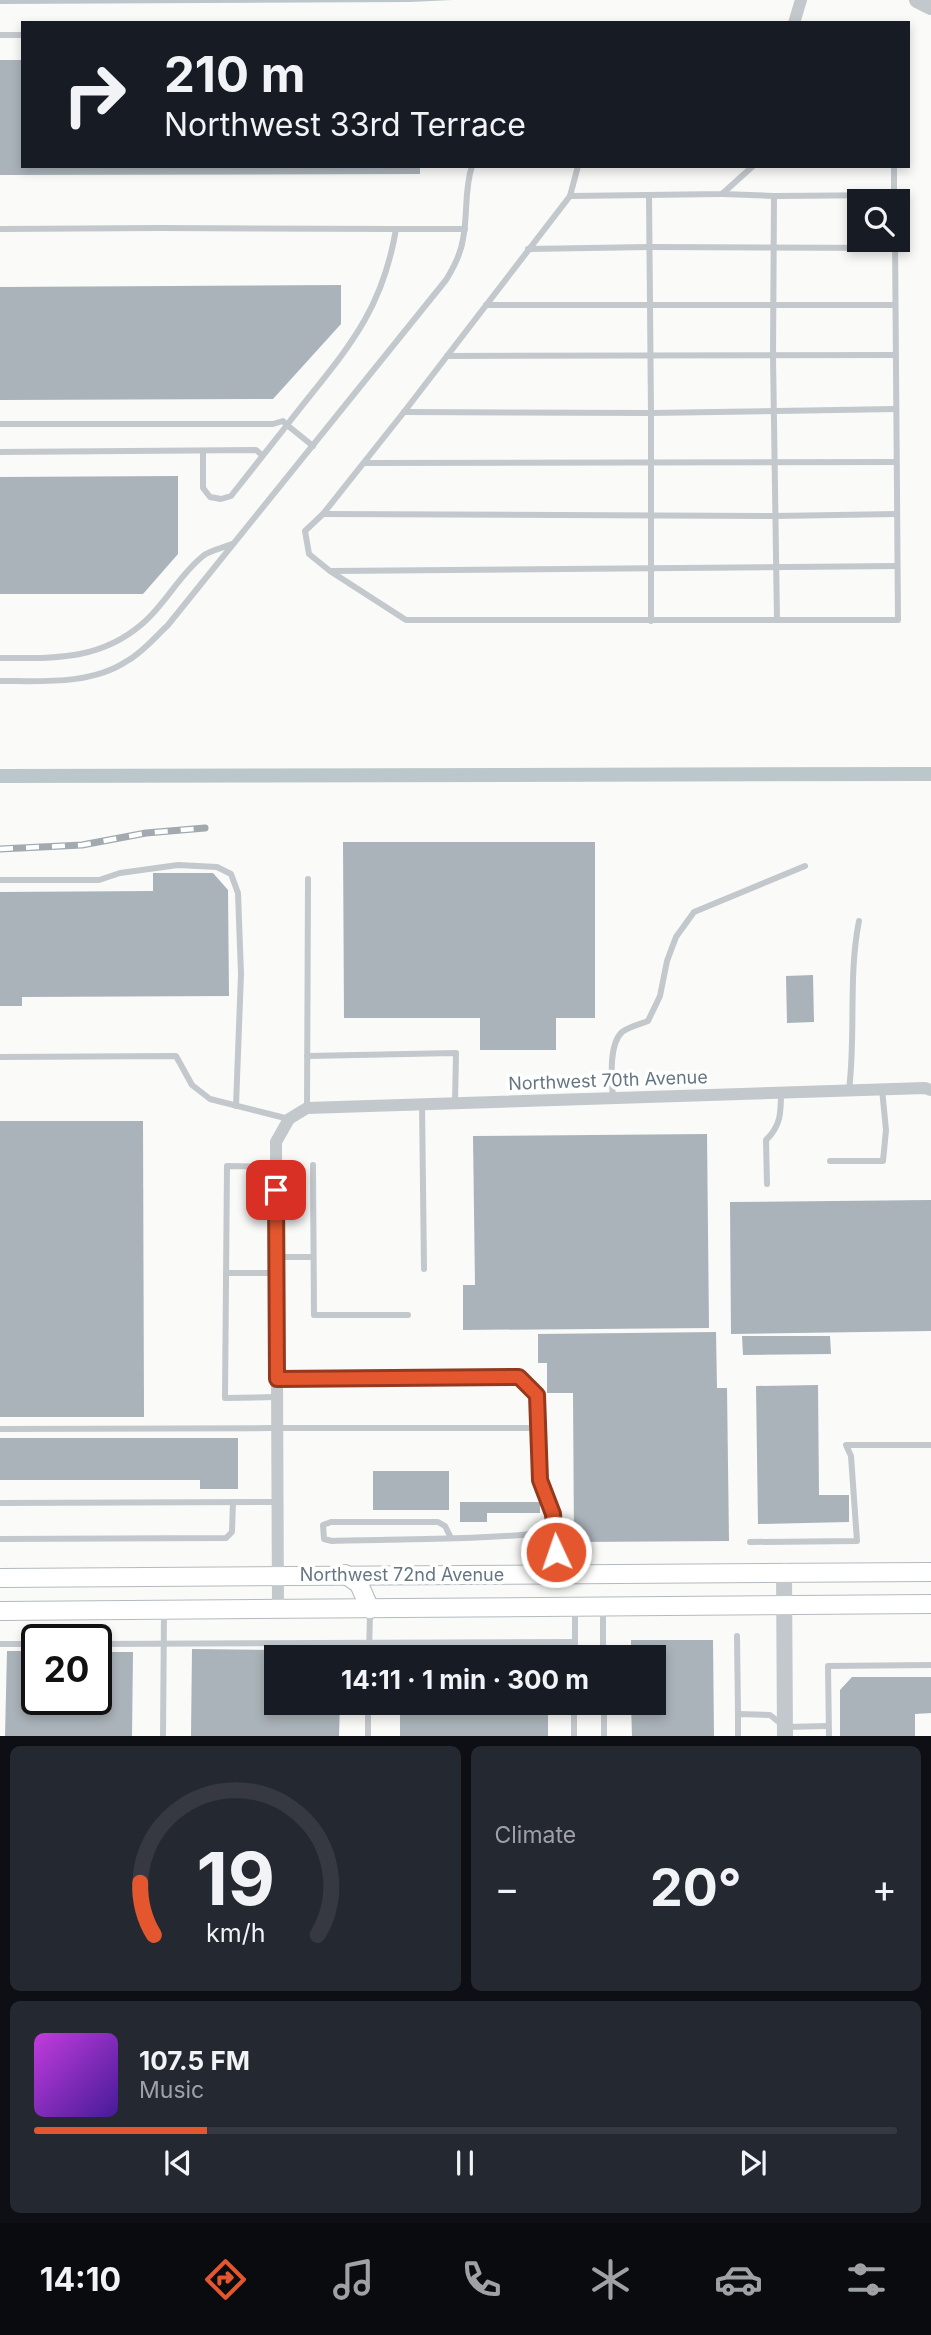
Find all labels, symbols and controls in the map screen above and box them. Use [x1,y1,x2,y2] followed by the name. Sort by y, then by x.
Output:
[164,45,305,104] text: 210 m
[49,49,140,140] icon: right
[164,105,526,144] text: Northwest 33rd Terrace
[847,189,910,252] map controls
[847,189,910,252] button: search
[508,1066,708,1094] street label: Northwest 70th Avenue
[246,1160,306,1220] pin
[257,1171,295,1209] icon: arrive
[519,1515,593,1589] position arrow
[300,1564,504,1585] street label: Northwest 72nd Avenue
[21,1624,112,1715] speed limit sign: 20
[341,1664,589,1695] text: 14:11 · 1 min · 300 m
[495,1821,576,1849] text: Climate
[196,1834,275,1923] text: 19
[650,1856,742,1919] text: 20°
[495,1865,520,1911] text: −
[872,1865,897,1911] text: +
[206,1917,265,1947] text: km/h
[139,2045,250,2076] text: 107.5 FM
[139,2076,204,2104] text: Music
[159,2144,197,2182] icon: previous
[446,2144,484,2182] icon: pause
[734,2144,772,2182] icon: next
[201,2255,250,2304] icon: directions
[329,2255,378,2304] icon: music
[457,2255,506,2304] icon: phone
[586,2255,635,2304] icon: climate
[714,2255,763,2304] icon: car
[842,2255,891,2304] icon: filters
[40,2260,121,2299] text: 14:10

